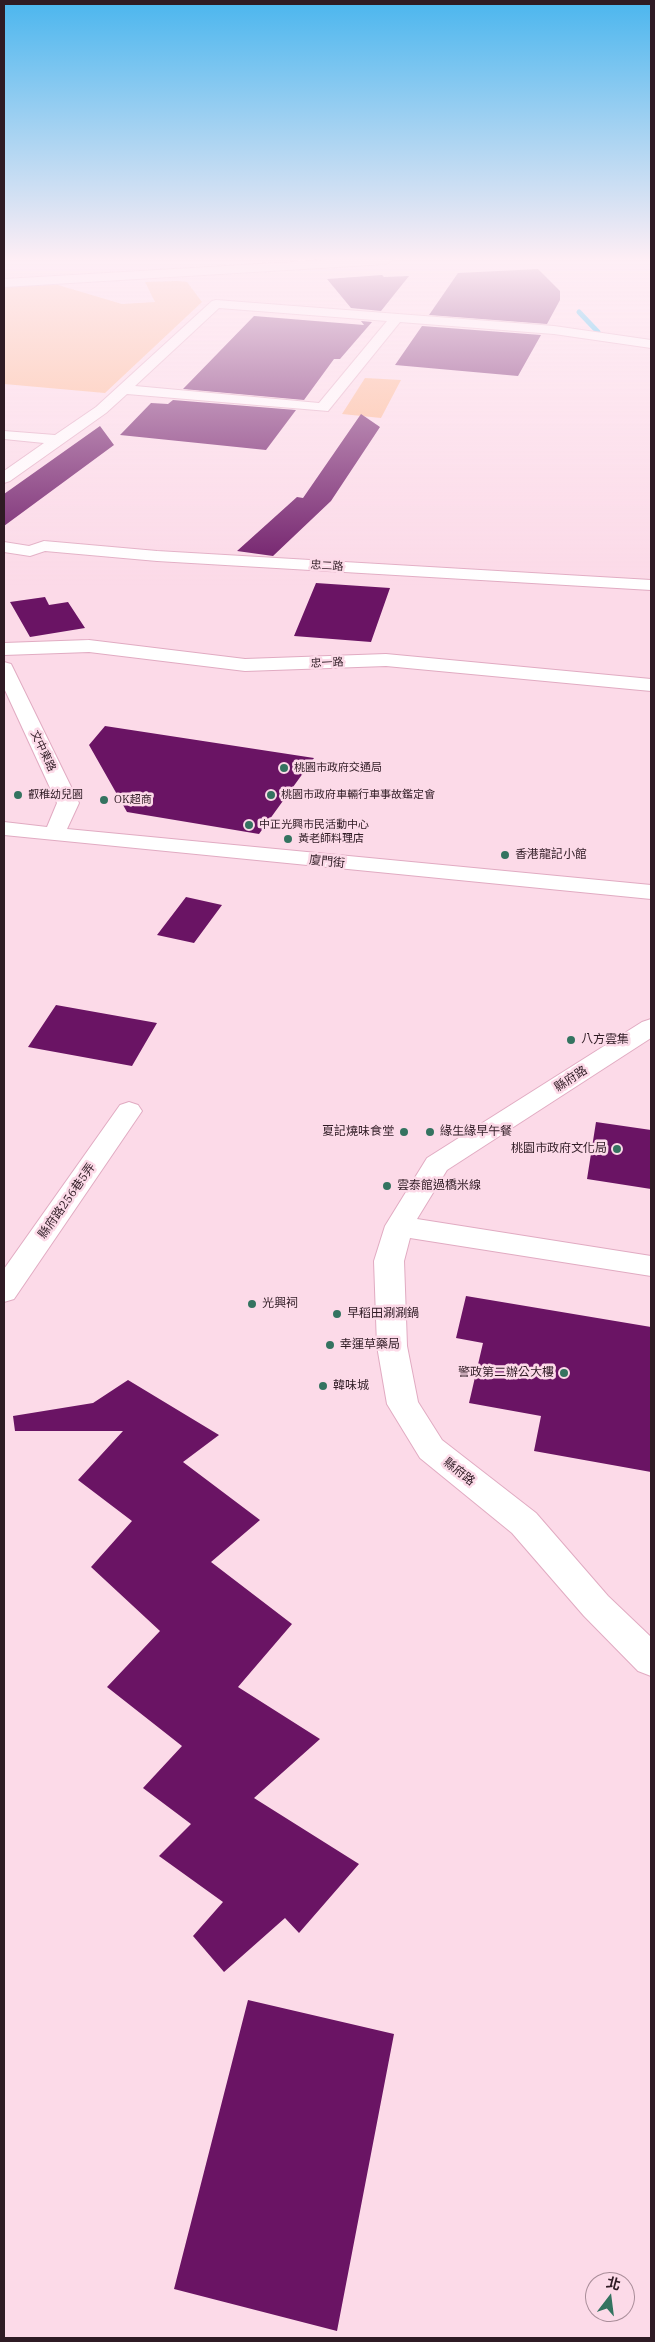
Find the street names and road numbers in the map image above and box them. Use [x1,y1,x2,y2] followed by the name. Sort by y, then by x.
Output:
[310,559,344,573] street label: 忠二路
[310,656,344,670] street label: 忠一路
[28,728,58,774] street label: 文中東路
[308,853,346,871] street label: 廈門街
[552,1063,590,1095] street label: 縣府路
[36,1160,98,1242] street label: 縣府路256巷5弄
[440,1455,478,1489] street label: 縣府路

